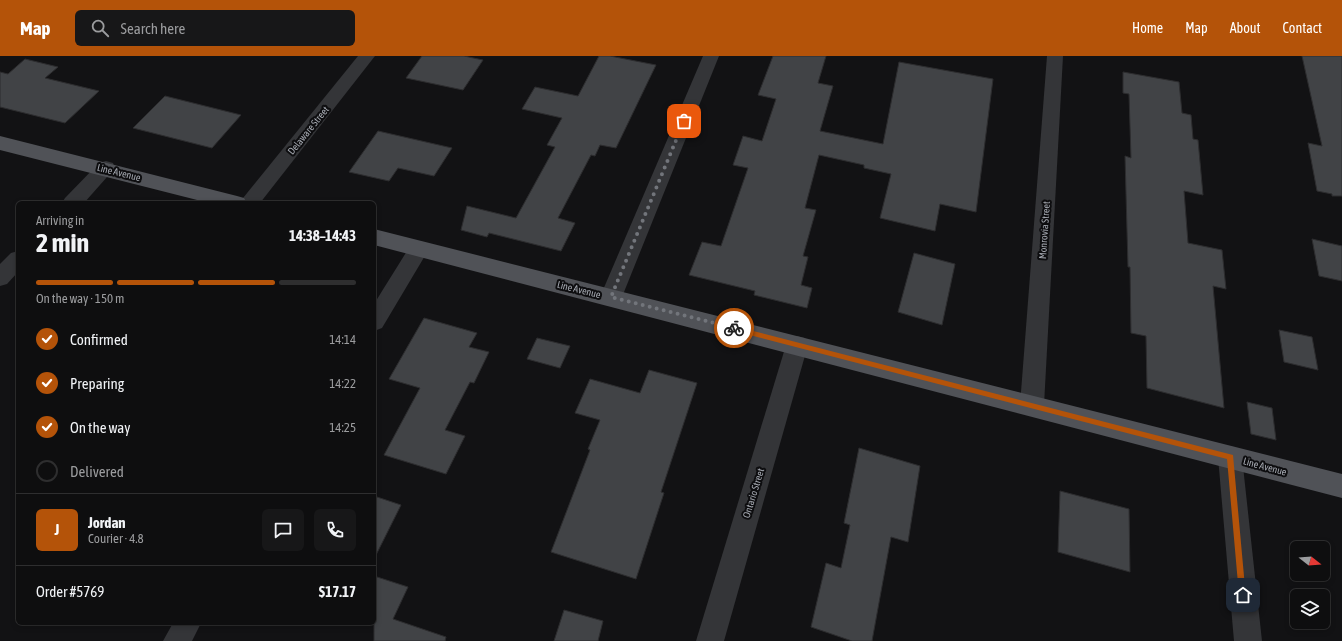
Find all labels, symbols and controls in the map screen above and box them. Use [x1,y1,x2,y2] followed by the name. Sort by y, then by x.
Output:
[75,10,355,46] search box
[20,17,51,39] text: Map
[89,17,111,39] icon: search
[121,20,185,37] text: Search here
[1132,20,1163,36] text: Home
[1185,20,1208,36] text: Map
[1230,20,1261,36] text: About
[1283,20,1322,36] text: Contact
[286,104,331,157] street label: Delaware Street
[667,104,701,138] pin
[673,110,695,132] icon: bag
[96,162,142,183] street label: Line Avenue
[1037,201,1052,259] street label: Monrovia Street
[36,213,84,228] text: Arriving in
[289,227,356,244] text: 14:38–14:43
[36,228,89,258] text: 2 min
[556,279,602,300] street label: Line Avenue
[36,291,124,306] text: On the way · 150 m
[714,308,754,348] courier
[723,317,745,339] icon: bike
[36,328,58,350] icon: check
[70,331,128,348] text: Confirmed
[329,332,356,347] text: 14:14
[36,372,58,394] icon: check
[70,375,124,392] text: Preparing
[329,376,356,391] text: 14:22
[36,416,58,438] icon: check
[70,419,131,436] text: On the way
[329,420,356,435] text: 14:25
[1242,455,1288,478] street label: Line Avenue
[70,463,124,480] text: Delivered
[741,467,766,519] street label: Ontario Street
[262,509,304,551] button: chat
[314,509,356,551] button: phone
[88,514,126,531] text: Jordan
[55,521,59,538] text: J
[88,531,144,546] text: Courier · 4.8
[1290,541,1330,581] north arrow
[1290,541,1330,629] map controls
[1226,578,1260,612] pin
[36,583,104,600] text: Order #5769
[319,583,356,600] text: $17.17
[1232,584,1254,606] icon: home
[1290,589,1330,629] button: layers

